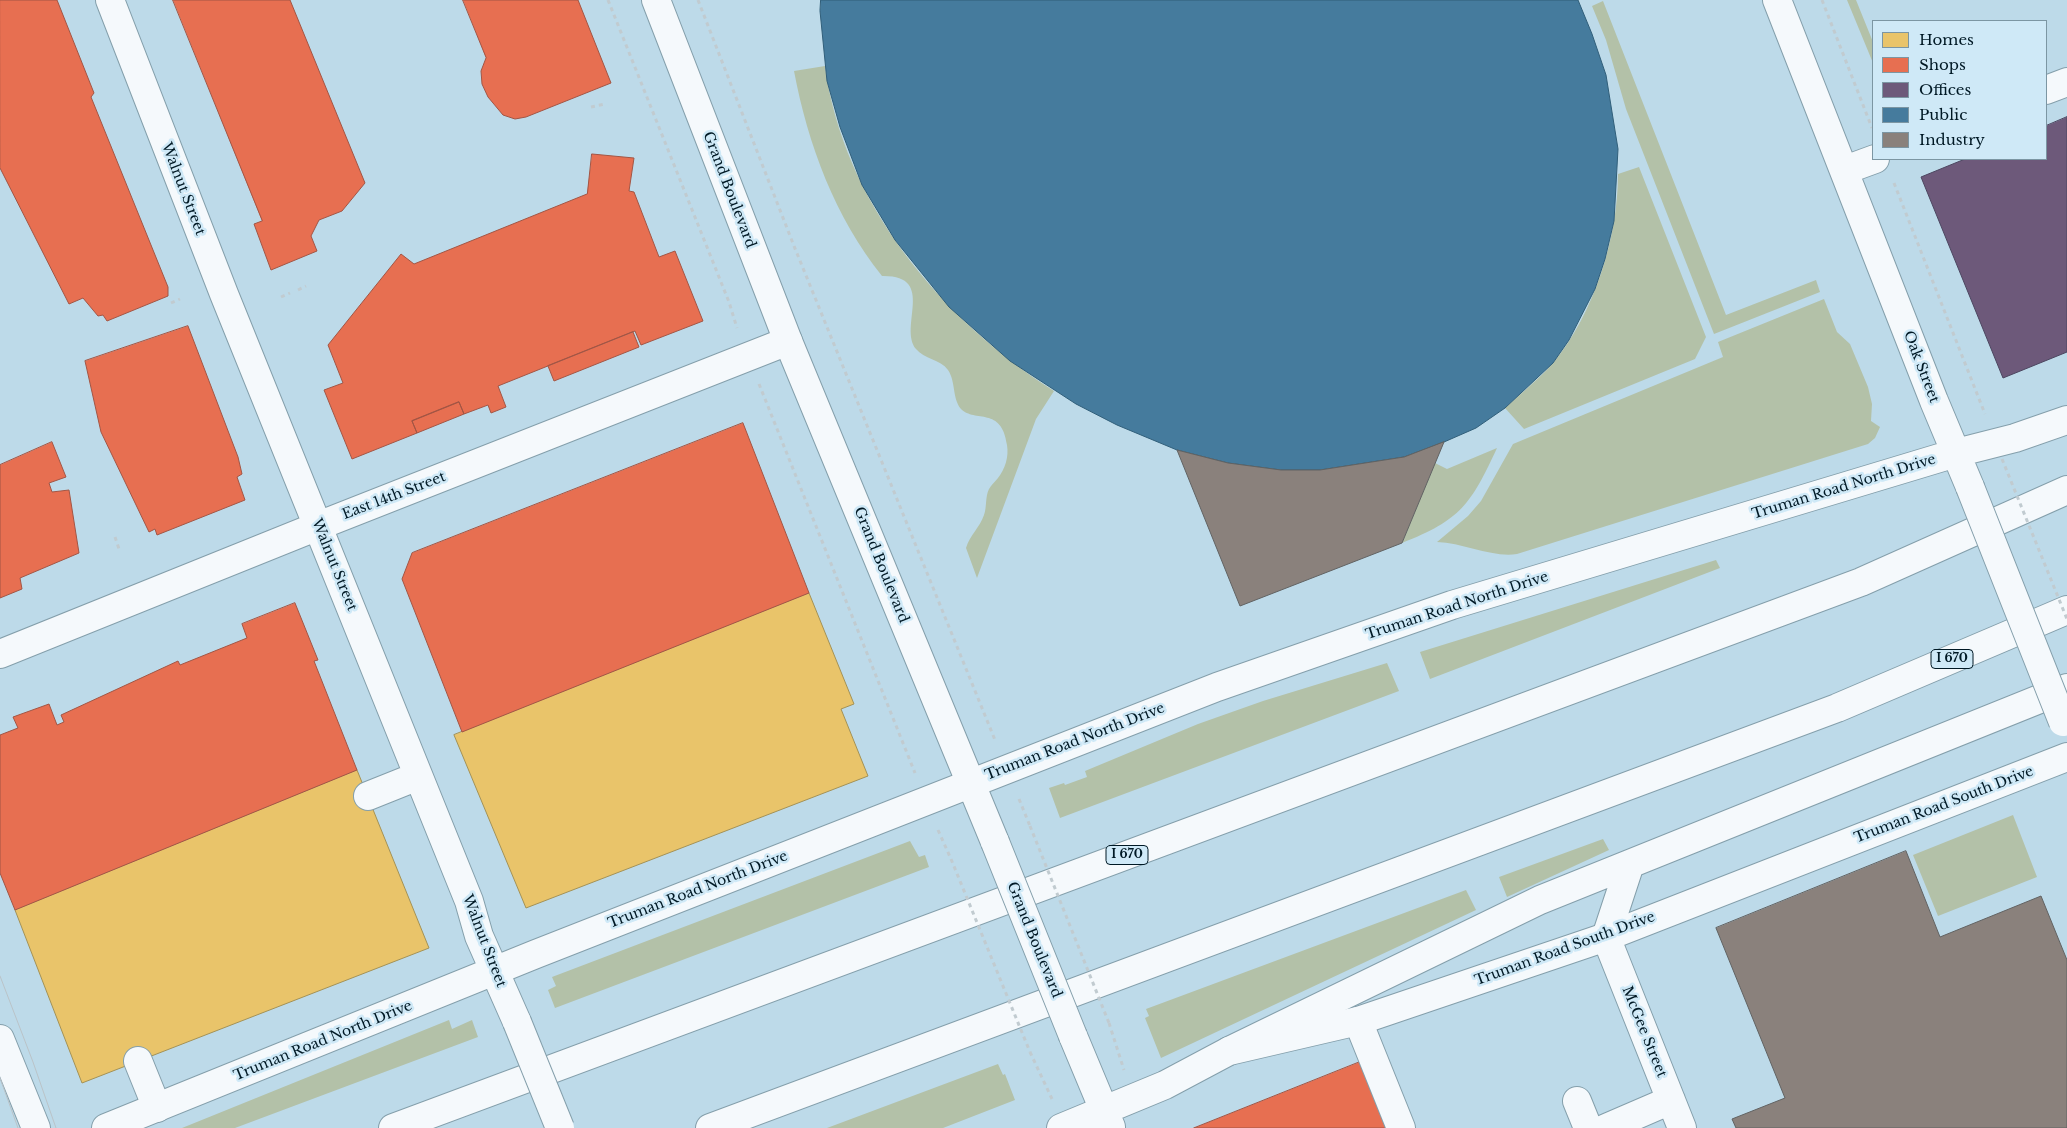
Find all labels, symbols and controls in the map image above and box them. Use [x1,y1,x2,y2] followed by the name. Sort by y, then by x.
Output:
[1872,20,2047,160] legend
[1919,30,1974,49] text: Homes
[1919,55,1966,74] text: Shops
[1919,80,1971,99] text: Offices
[1919,105,1967,124] text: Public
[699,129,759,251] street label: Grand Boulevard
[1919,130,1985,149] text: Industry
[158,140,208,238] street label: Walnut Street
[1900,329,1942,405] street label: Oak Street
[1750,451,1938,523] street label: Truman Road North Drive
[340,469,448,523] street label: East 14th Street
[850,505,912,625] street label: Grand Boulevard
[308,516,360,614] street label: Walnut Street
[1364,569,1550,643] street label: Truman Road North Drive
[1931,650,1973,669] road number: I 670
[983,700,1167,784] street label: Truman Road North Drive
[1852,763,2036,847] street label: Truman Road South Drive
[1106,846,1148,864] road number: I 670
[606,848,790,932] street label: Truman Road North Drive
[1003,880,1065,1000] street label: Grand Boulevard
[459,892,509,990] street label: Walnut Street
[1473,909,1657,989] street label: Truman Road South Drive
[1618,984,1670,1080] street label: McGee Street
[231,997,415,1085] street label: Truman Road North Drive

